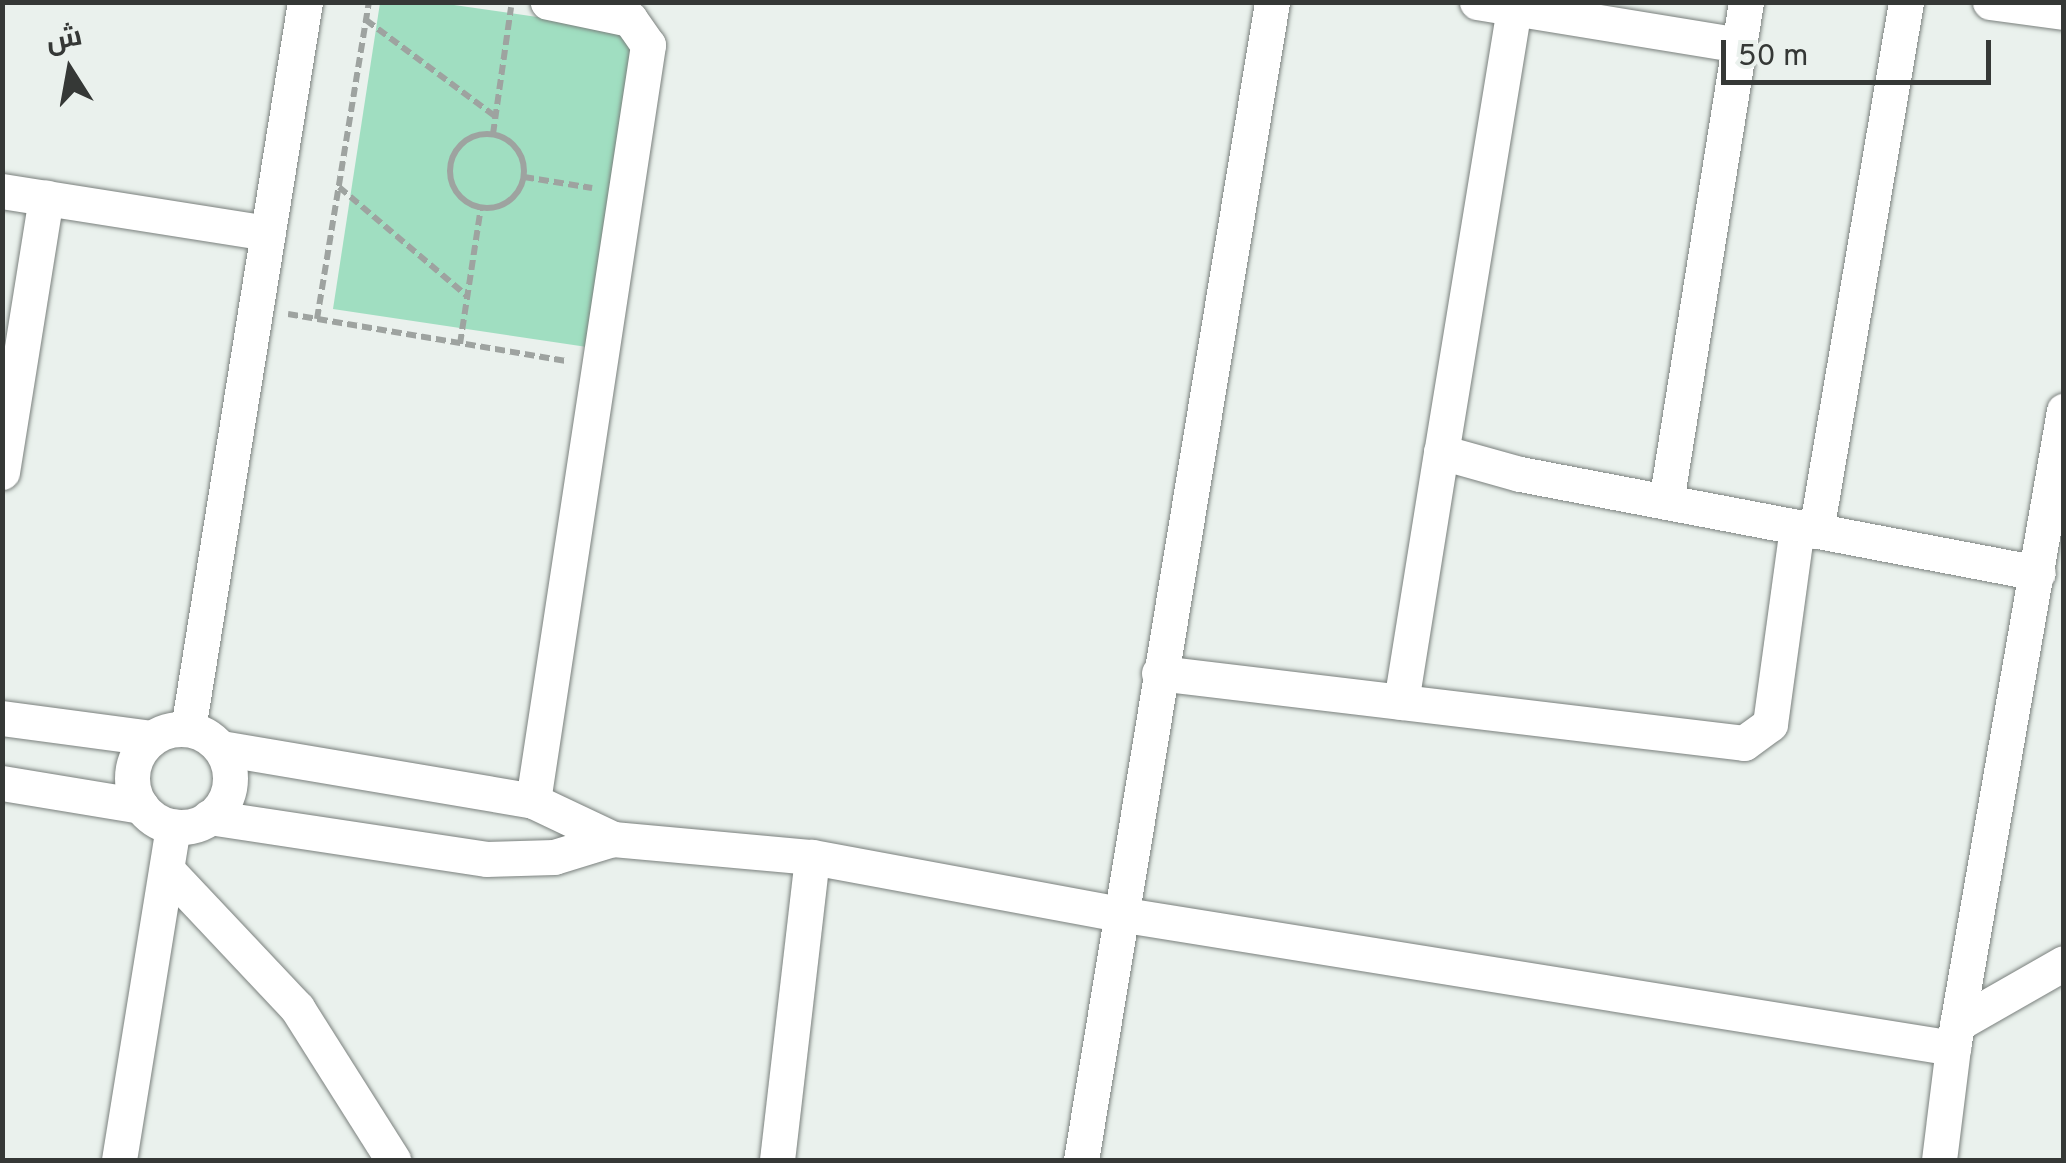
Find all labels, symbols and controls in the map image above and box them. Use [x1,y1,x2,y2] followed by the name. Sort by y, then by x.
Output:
[43,19,85,62] text: ش
[20,20,120,120] north arrow
[1726,20,1996,82] scale bar
[1738,39,1808,76] text: 50 m

